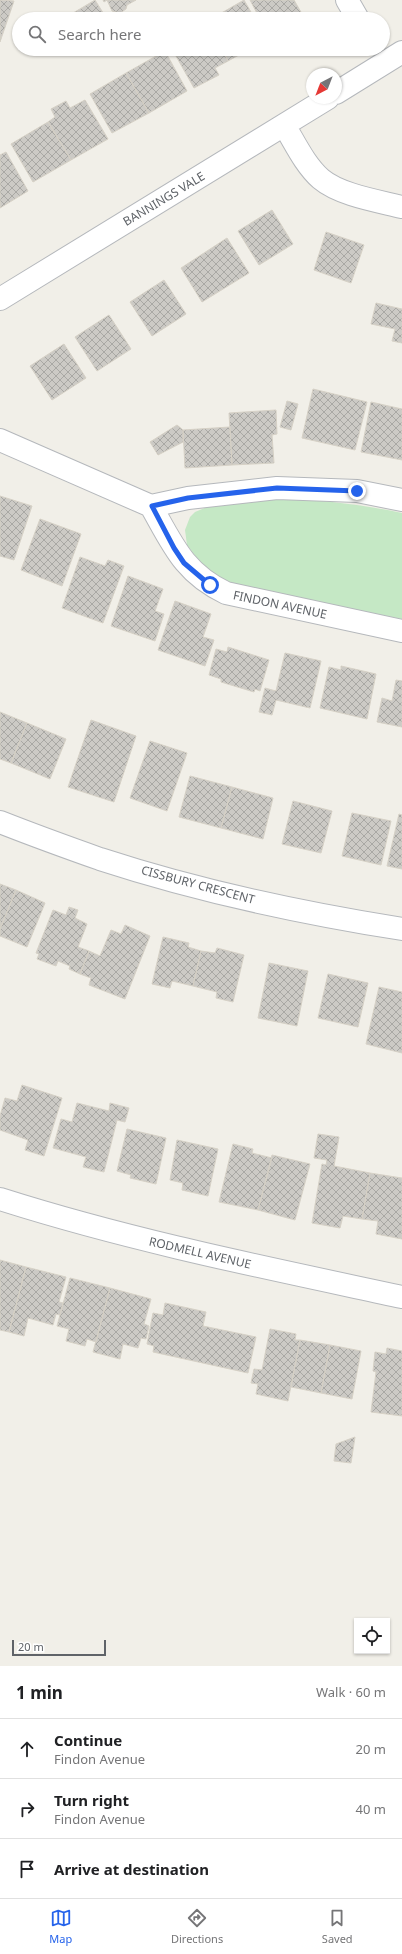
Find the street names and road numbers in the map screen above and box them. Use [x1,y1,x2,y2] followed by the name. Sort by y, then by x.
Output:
[120,167,208,230] street label: BANNINGS VALE
[232,586,329,623] street label: FINDON AVENUE
[139,861,257,908] street label: CISSBURY CRESCENT
[147,1232,253,1273] street label: RODMELL AVENUE

